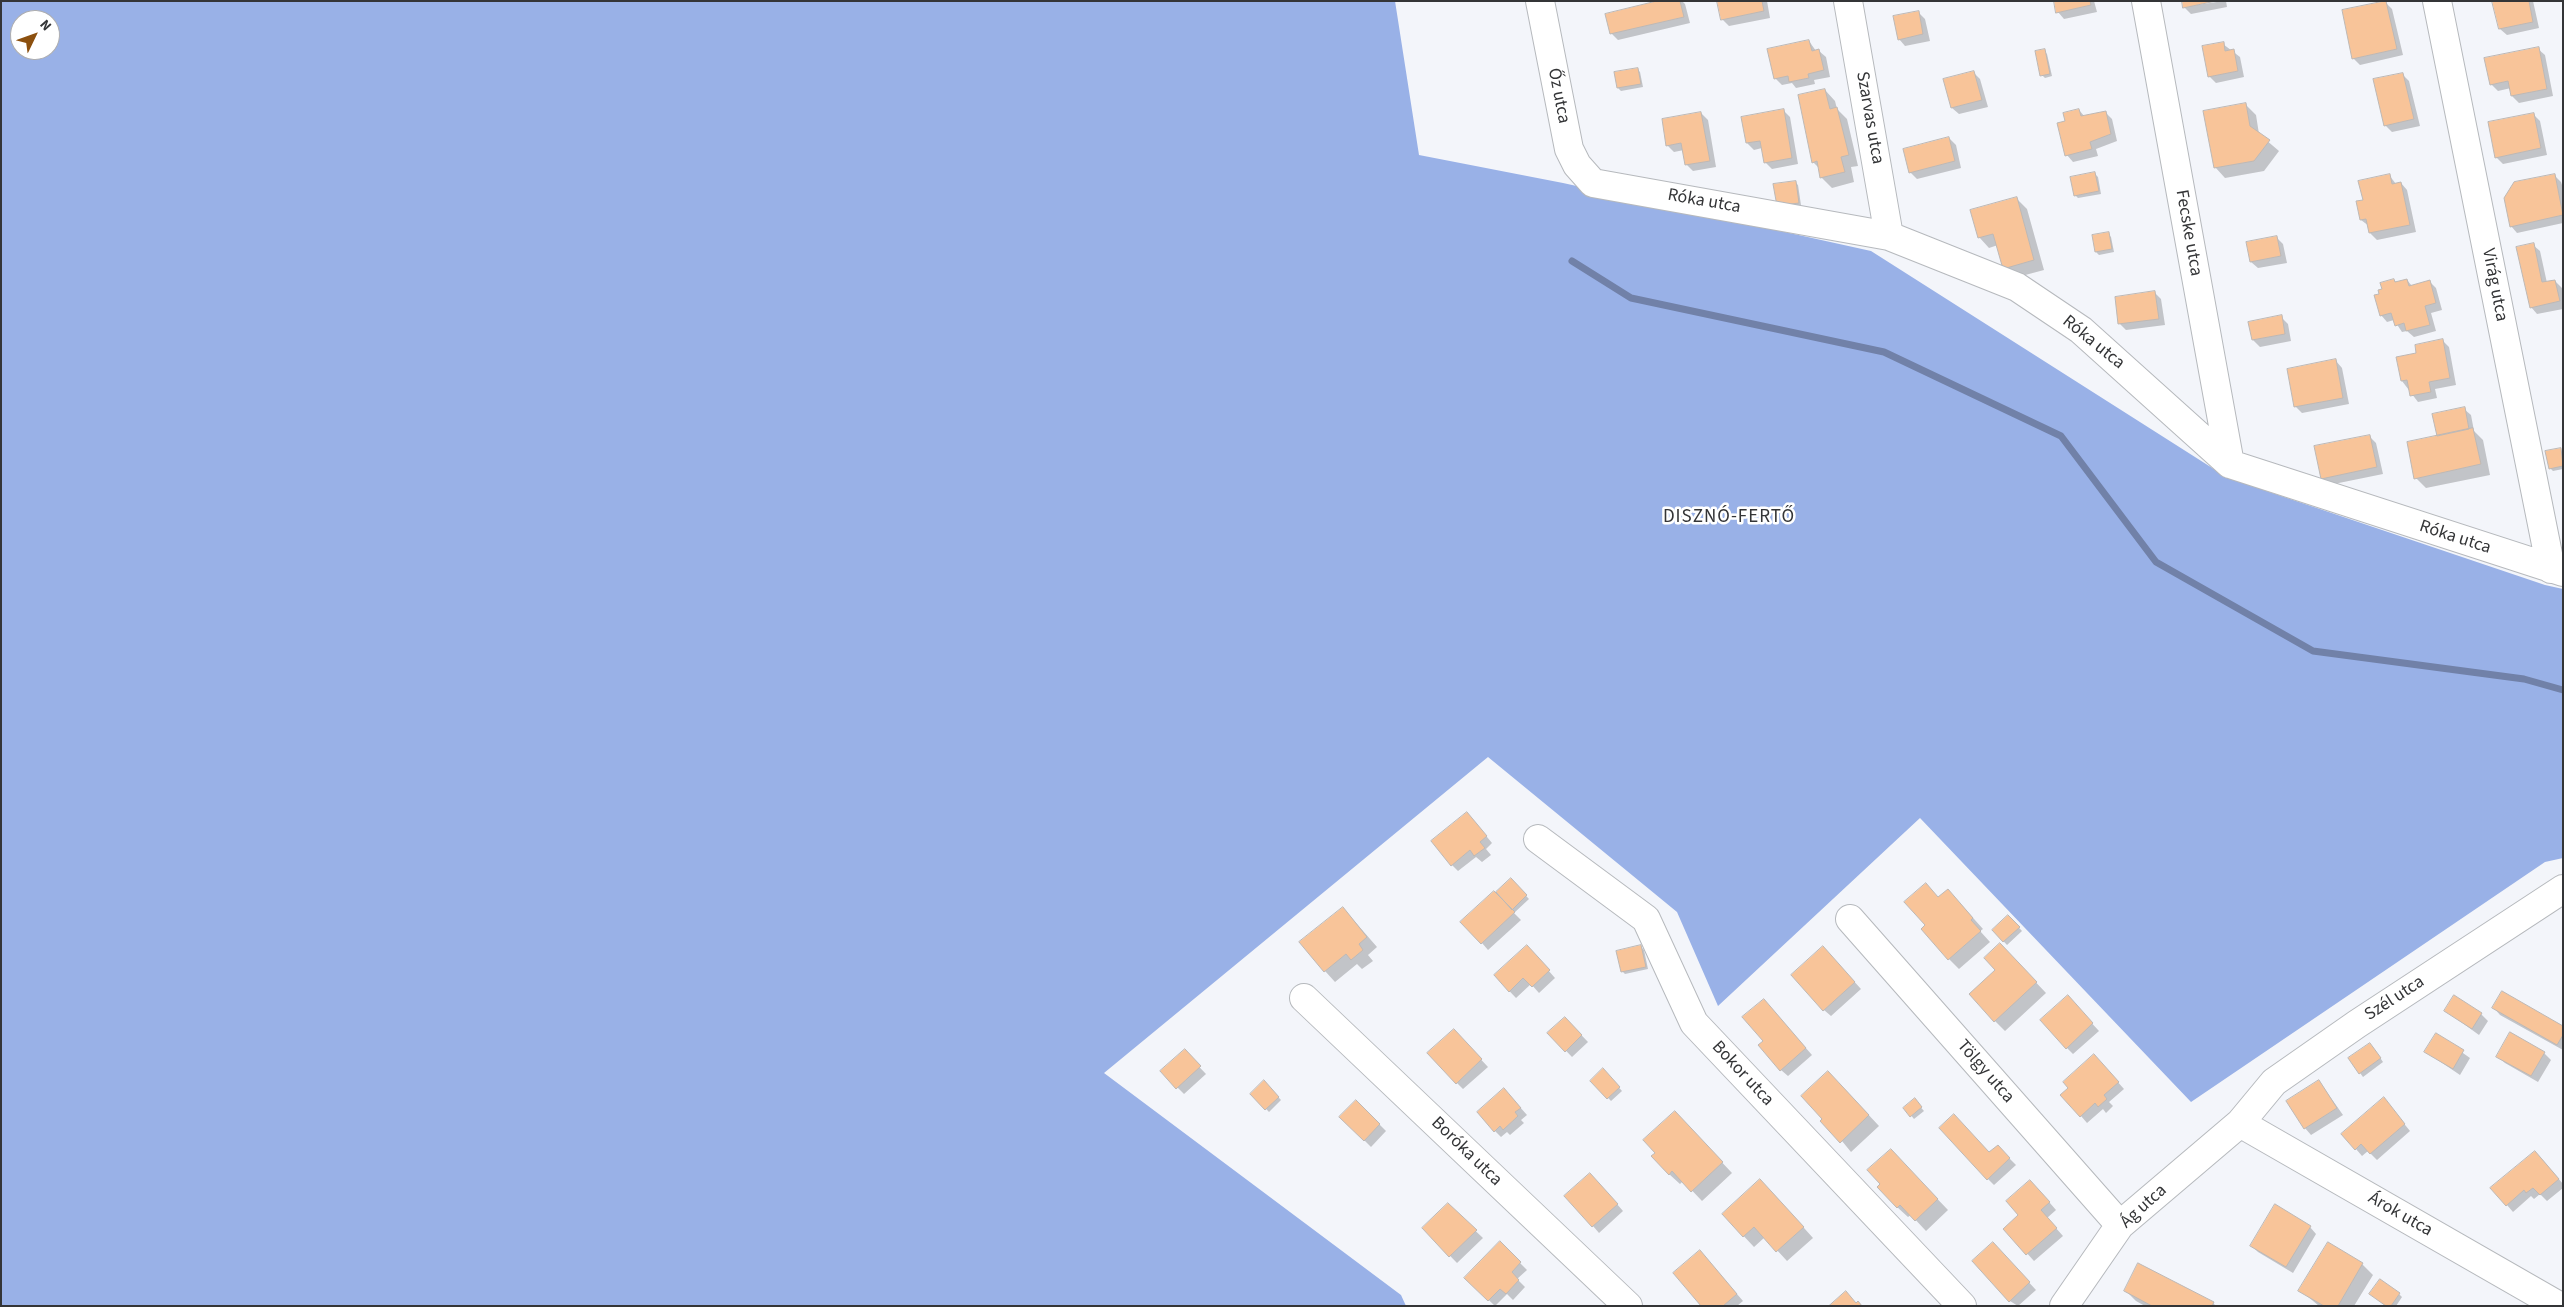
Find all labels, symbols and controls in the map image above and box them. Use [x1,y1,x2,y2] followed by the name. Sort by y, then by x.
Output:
[10,10,60,60] north arrow
[35,15,56,36] text: N
[1542,67,1574,125] street label: Őz utca
[1850,70,1888,166] street label: Szarvas utca
[1666,185,1742,219] street label: Róka utca
[2170,188,2206,278] street label: Fecske utca
[2476,247,2512,323] street label: Virág utca
[2057,311,2129,375] street label: Róka utca
[1661,507,1797,529] district label: DISZNÓ-FERTŐ
[2416,516,2494,560] street label: Róka utca
[2361,972,2429,1026] street label: Szél utca
[1952,1036,2018,1108] street label: Tölgy utca
[1706,1037,1778,1111] street label: Bokor utca
[1426,1113,1506,1191] street label: Boróka utca
[2116,1181,2172,1233] street label: Ág utca
[2364,1188,2436,1242] street label: Árok utca

